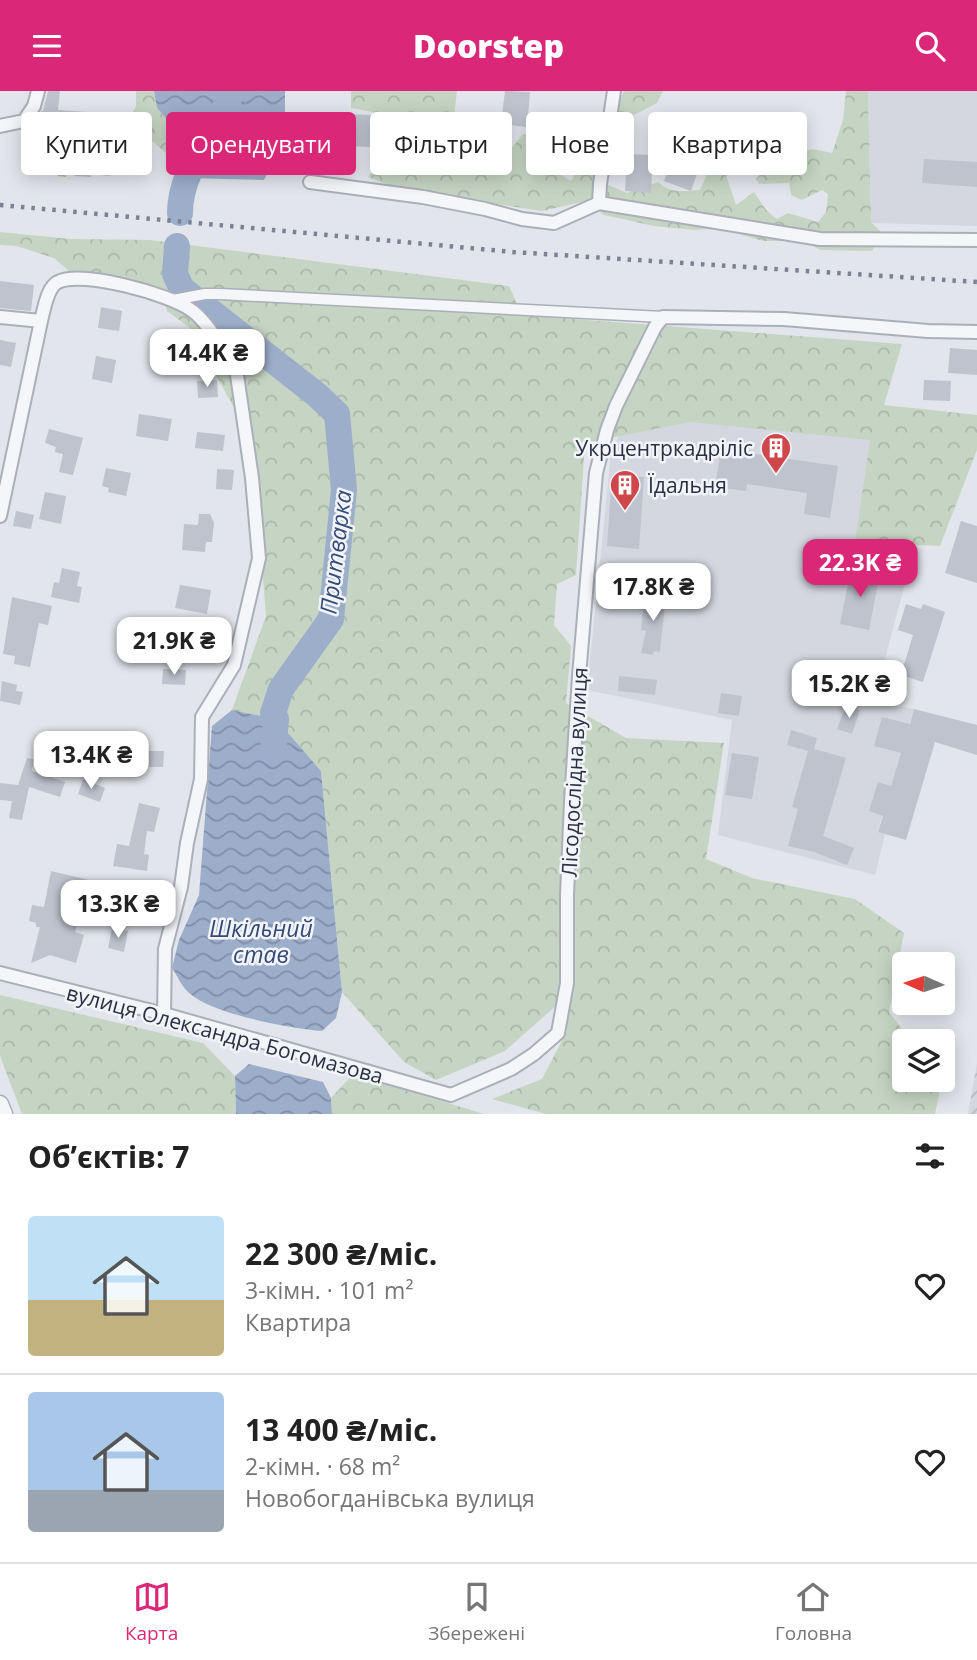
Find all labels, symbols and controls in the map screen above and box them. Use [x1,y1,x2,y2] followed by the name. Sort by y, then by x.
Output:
[413,24,564,67] text: Doorstep
[28,27,66,65] icon: menu
[911,27,949,65] icon: search
[21,112,152,175] chip: Купити
[166,112,356,175] chip: Орендувати
[370,112,512,175] chip: Фільтри
[526,112,634,175] chip: Нове
[648,112,807,175] chip: Квартира
[142,329,272,389] pin: 14.4K ₴
[166,336,248,368] text: 14.4K ₴
[759,431,793,475] building icon: Укрцентркадріліс
[575,434,753,462] place label: Укрцентркадріліс
[608,468,642,512] building icon: Їдальня
[648,471,727,499] place label: Їдальня
[312,488,358,616] water label: Притварка
[795,539,925,599] pin: 22.3K ₴
[819,546,901,578] text: 22.3K ₴
[588,563,718,623] pin: 17.8K ₴
[612,570,694,602] text: 17.8K ₴
[109,617,239,677] pin: 21.9K ₴
[133,624,215,656] text: 21.9K ₴
[784,661,914,720] pin: 15.2K ₴
[555,666,593,878] street label: Лісодослідна вулиця
[808,667,890,699] text: 15.2K ₴
[26,731,156,791] pin: 13.4K ₴
[50,738,132,770] text: 13.4K ₴
[53,881,183,940] pin: 13.3K ₴
[77,887,159,919] text: 13.3K ₴
[209,912,313,970] water label: Шкільний став
[892,952,956,1015] north arrow
[892,952,955,1092] map controls
[63,978,387,1090] street label: вулиця Олександра Богомазова
[892,1029,955,1092] button: layers
[28,1136,189,1177] text: Об’єктів: 7
[911,1137,949,1175] icon: filters
[245,1233,437,1274] text: 22 300 ₴/міс.
[84,1244,168,1328] icon: home
[911,1267,949,1305] icon: heart
[245,1274,413,1306] text: 3-кімн. · 101 m²
[245,1306,351,1338] text: Квартира
[245,1409,437,1450] text: 13 400 ₴/міс.
[84,1420,168,1504] icon: home
[911,1443,949,1481] icon: heart
[245,1450,400,1482] text: 2-кімн. · 68 m²
[245,1482,535,1514] text: Новобогданівська вулиця
[125,1578,178,1646] tab: Карта
[428,1578,525,1646] tab: Збережені
[775,1578,852,1646] tab: Головна

